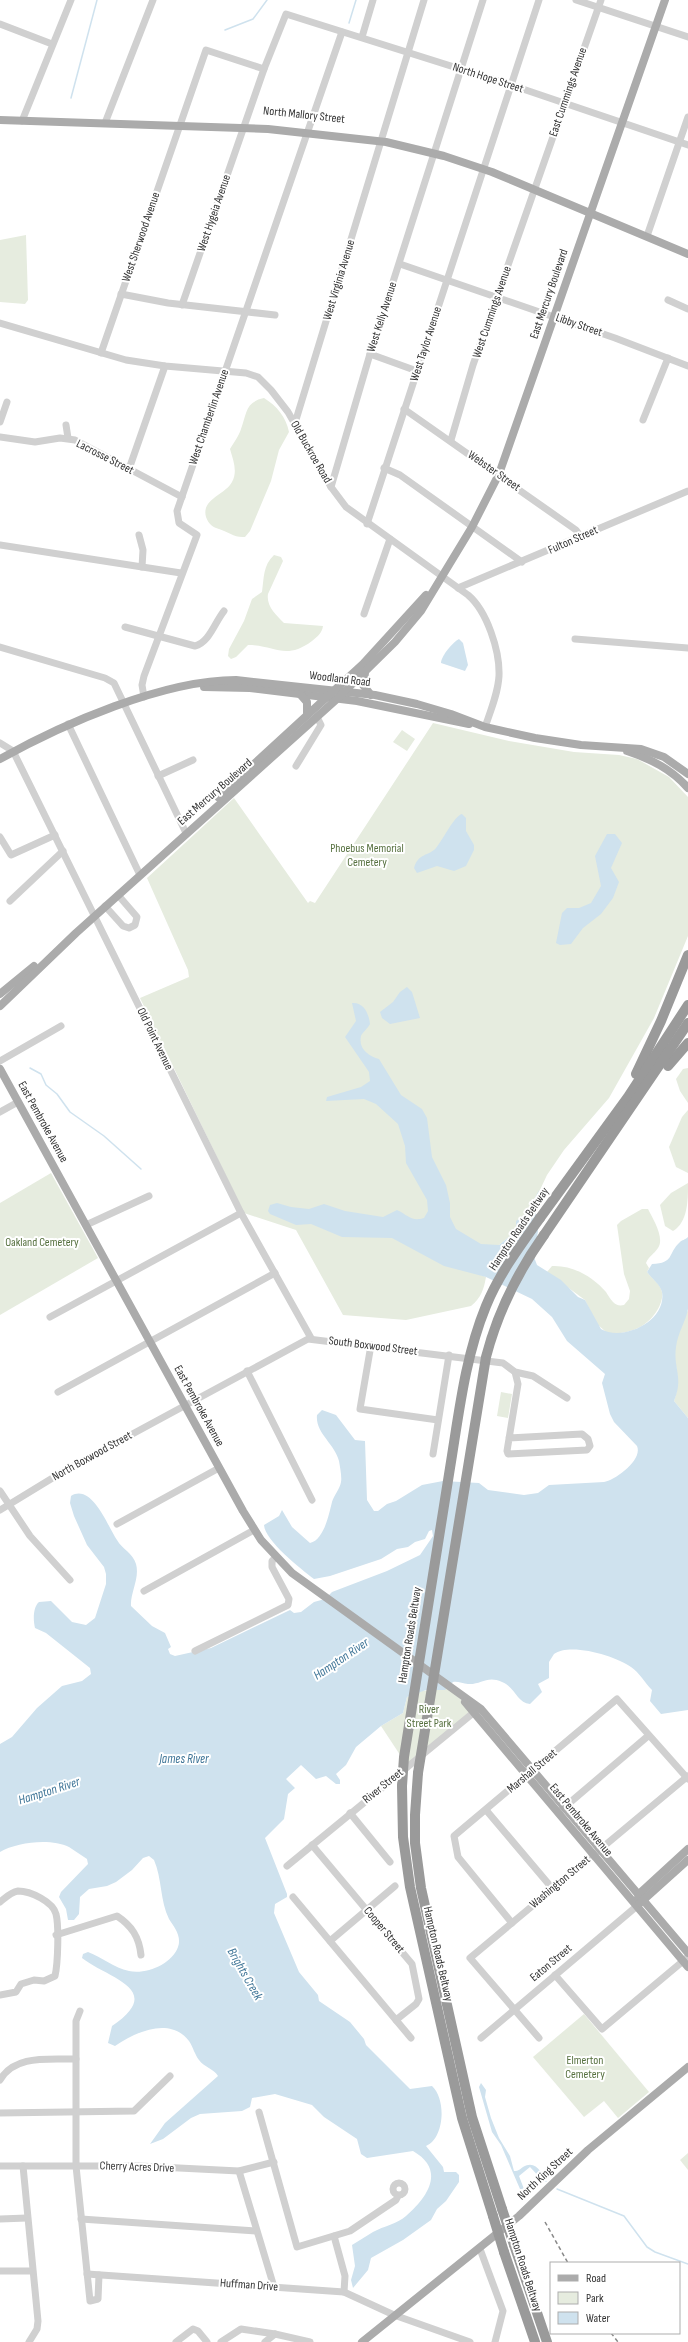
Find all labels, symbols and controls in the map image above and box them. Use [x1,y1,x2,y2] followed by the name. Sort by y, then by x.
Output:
[546,45,590,138] street label: East Cummings Avenue
[451,60,526,97] street label: North Hope Street
[262,103,346,127] street label: North Mallory Street
[194,172,234,253] street label: West Hygeia Avenue
[119,190,163,284] street label: West Sherwood Avenue
[320,238,358,322] street label: West Virginia Avenue
[527,247,571,341] street label: East Mercury Boulevard
[469,264,515,360] street label: West Cummings Avenue
[364,280,400,354] street label: West Kelly Avenue
[407,305,445,383] street label: West Taylor Avenue
[554,310,605,340] street label: Libby Street
[186,367,232,467] street label: West Chamberlin Avenue
[287,418,335,486] street label: Old Buckroe Road
[74,436,137,478] street label: Lacrosse Street
[465,447,523,495] street label: Webster Street
[546,522,600,558] street label: Fulton Street
[309,668,371,690] street label: Woodland Road
[175,755,255,829] street label: East Mercury Boulevard
[330,841,404,870] park label: Phoebus Memorial Cemetery
[133,1005,177,1073] street label: Old Point Avenue
[14,1079,72,1165] street label: East Pembroke Avenue
[486,1184,553,1273] street label: Hampton Roads Beltway
[5,1235,79,1250] park label: Oakland Cemetery
[328,1333,419,1359] street label: South Boxwood Street
[170,1363,228,1449] street label: East Pembroke Avenue
[49,1428,135,1484] street label: North Boxwood Street
[395,1586,425,1684] street label: Hampton Roads Beltway
[310,1634,373,1683] water label: Hampton River
[407,1702,452,1731] park label: River Street Park
[504,1746,560,1796] street label: Marshall Street
[158,1751,210,1767] water label: James River
[360,1765,407,1807] street label: River Street
[16,1773,83,1808] water label: Hampton River
[546,1781,616,1860] street label: East Pembroke Avenue
[527,1852,594,1912] street label: Washington Street
[360,1904,408,1957] street label: Cooper Street
[420,1905,456,2003] street label: Hampton Roads Beltway
[527,1941,575,1985] street label: Eaton Street
[224,1945,267,2004] water label: Brights Creek
[565,2053,605,2082] park label: Elmerton Cemetery
[514,2144,576,2203] street label: North King Street
[99,2158,175,2176] street label: Cherry Acres Drive
[501,2217,545,2314] street label: Hampton Roads Beltway
[550,2262,680,2334] legend
[586,2271,606,2286] text: Road
[219,2275,279,2295] street label: Huffman Drive
[586,2291,604,2306] text: Park
[586,2311,610,2326] text: Water

